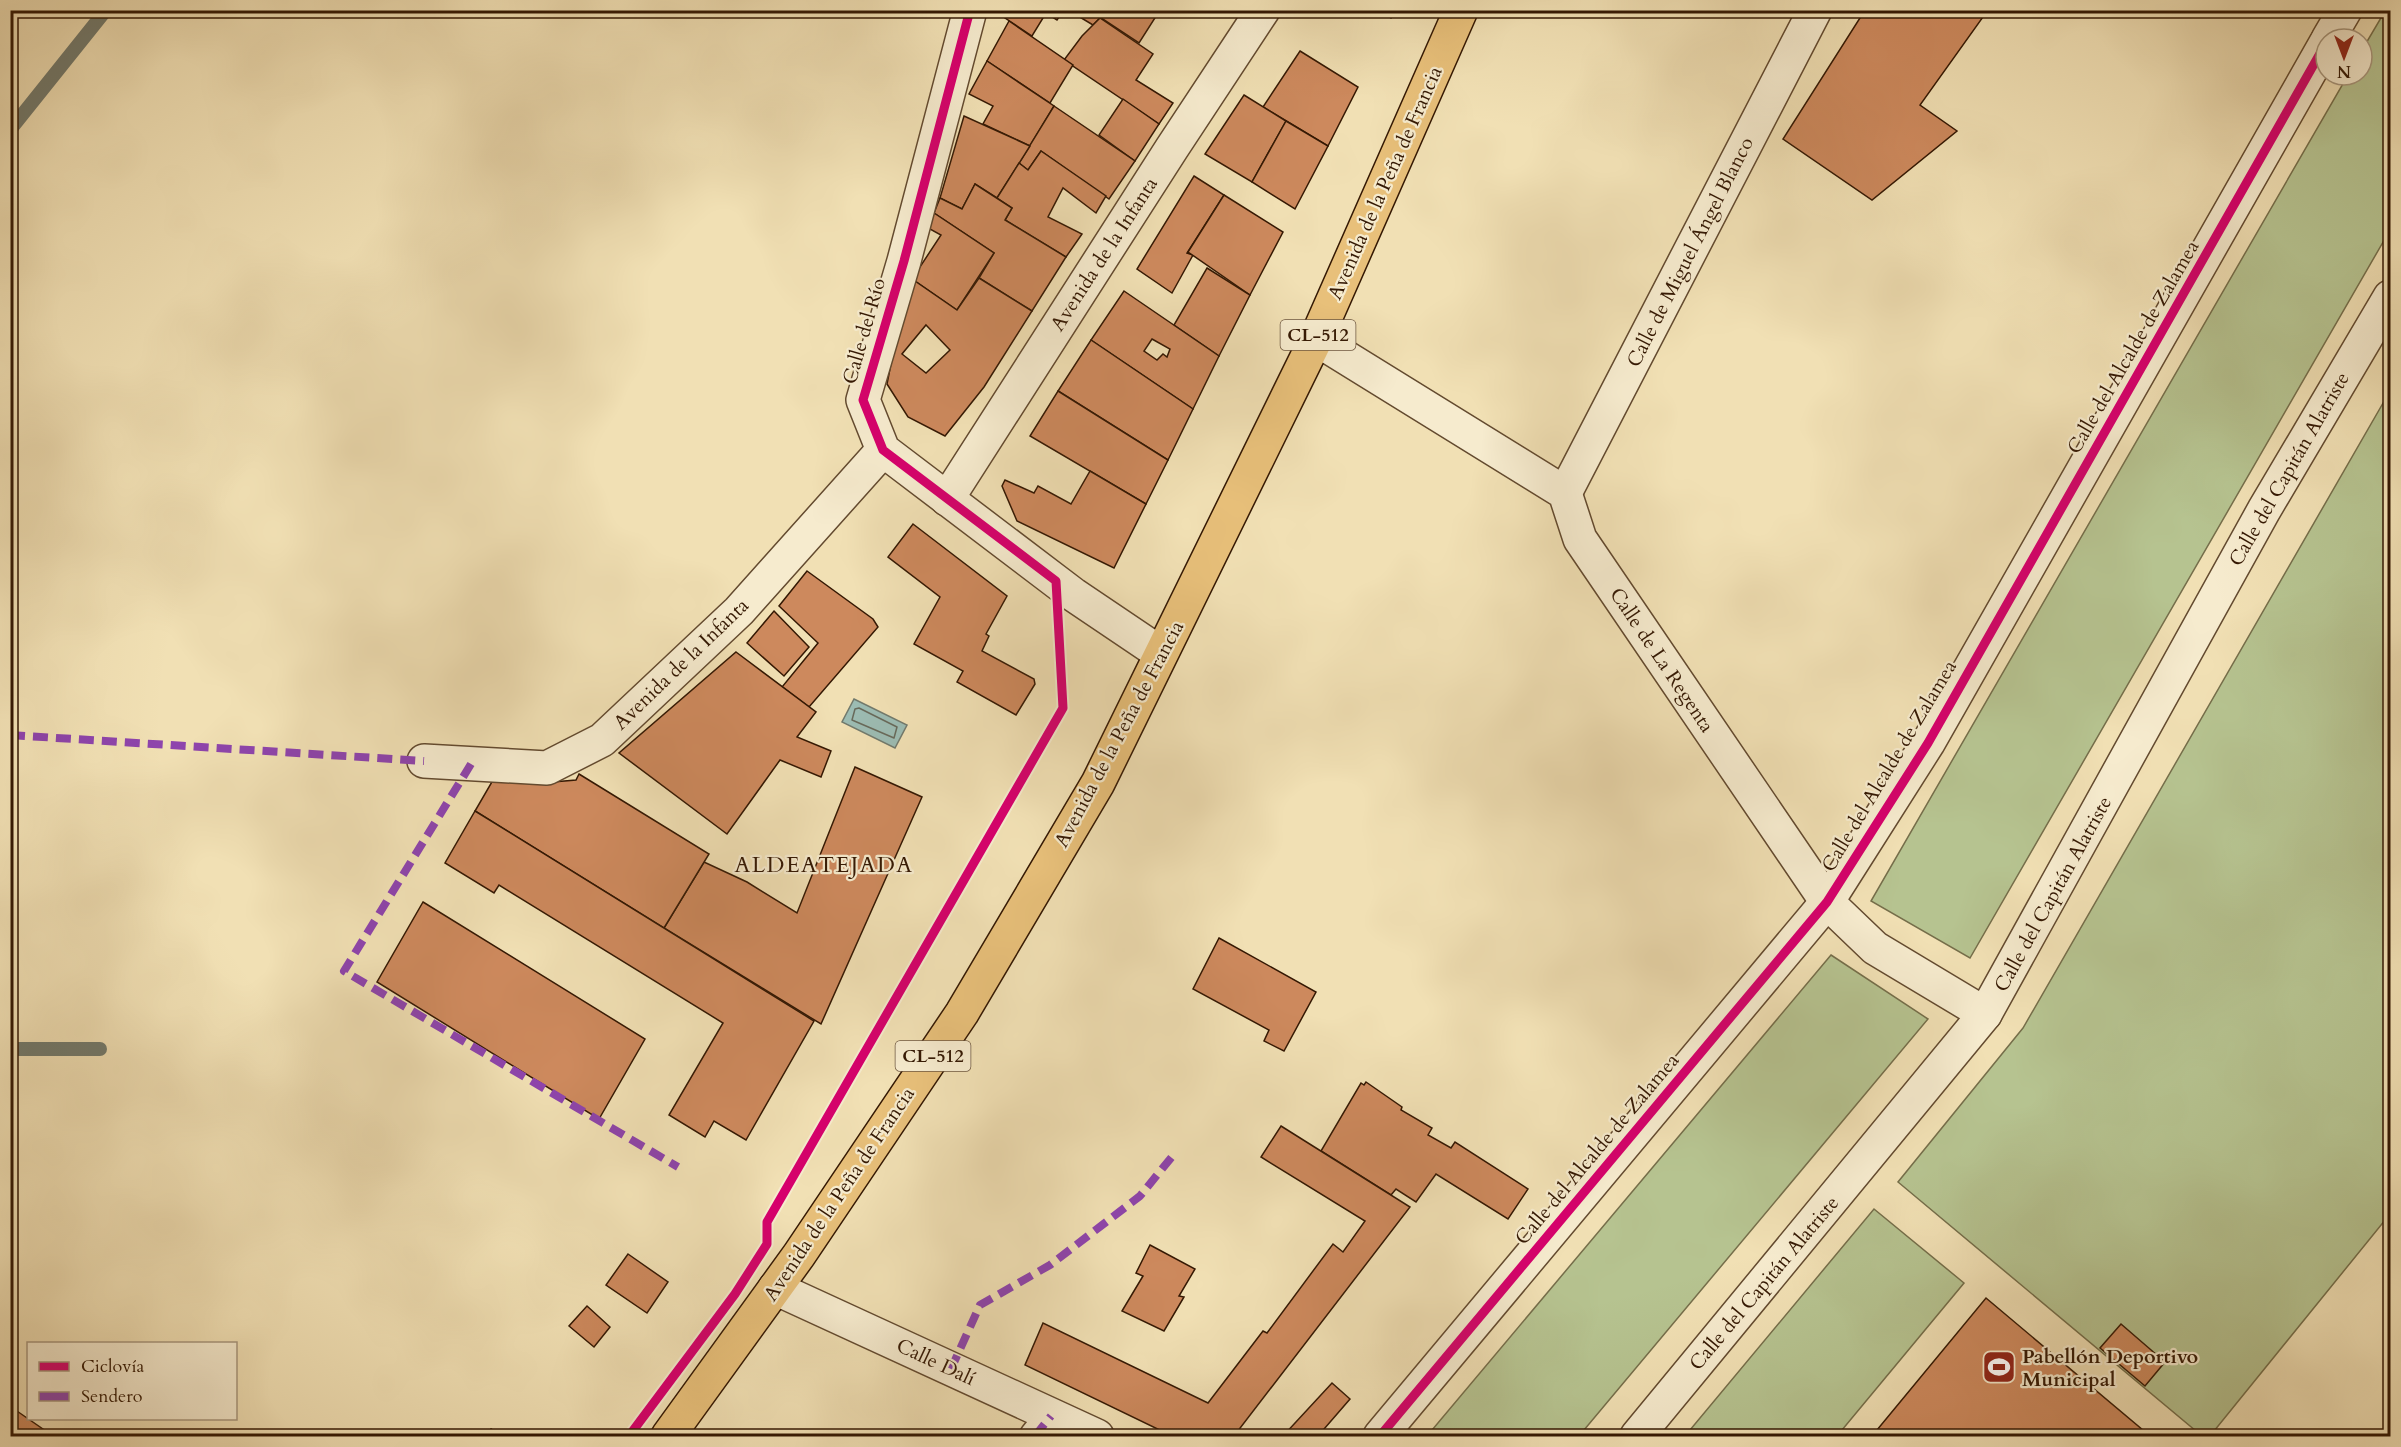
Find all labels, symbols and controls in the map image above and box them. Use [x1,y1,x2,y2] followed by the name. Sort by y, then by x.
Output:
[2314,27,2374,87] north arrow
[2337,60,2351,82] text: N
[1321,62,1449,304] street label: Avenida de la Peña de Francia
[1620,132,1760,372] street label: Calle de Miguel Ángel Blanco
[1044,171,1164,336] street label: Avenida de la Infanta
[2061,235,2205,459] street label: Calle del Alcalde de Zalamea
[836,275,892,387] street label: Calle del Río
[1280,320,1356,350] road number: CL-512
[2222,367,2356,571] street label: Calle del Capitán Alatriste
[1603,582,1721,738] street label: Calle de La Regenta
[607,592,755,736] street label: Avenida de la Infanta
[1048,616,1190,852] street label: Avenida de la Peña de Francia
[1815,655,1963,877] street label: Calle del Alcalde de Zalamea
[1988,791,2118,997] street label: Calle del Capitán Alatriste
[735,850,913,880] district label: ALDEATEJADA
[896,1041,970,1071] road number: CL-512
[1509,1047,1685,1251] street label: Calle del Alcalde de Zalamea
[757,1081,921,1306] street label: Avenida de la Peña de Francia
[1683,1190,1845,1376] street label: Calle del Capitán Alatriste
[892,1332,980,1392] street label: Calle Dalí
[27,1342,237,1420] legend
[2022,1343,2198,1393] place label: Pabellón Deportivo Municipal
[1981,1349,2017,1385] sports icon: Pabellón Deportivo Municipal
[81,1354,145,1379] text: Ciclovía
[81,1384,143,1409] text: Sendero

